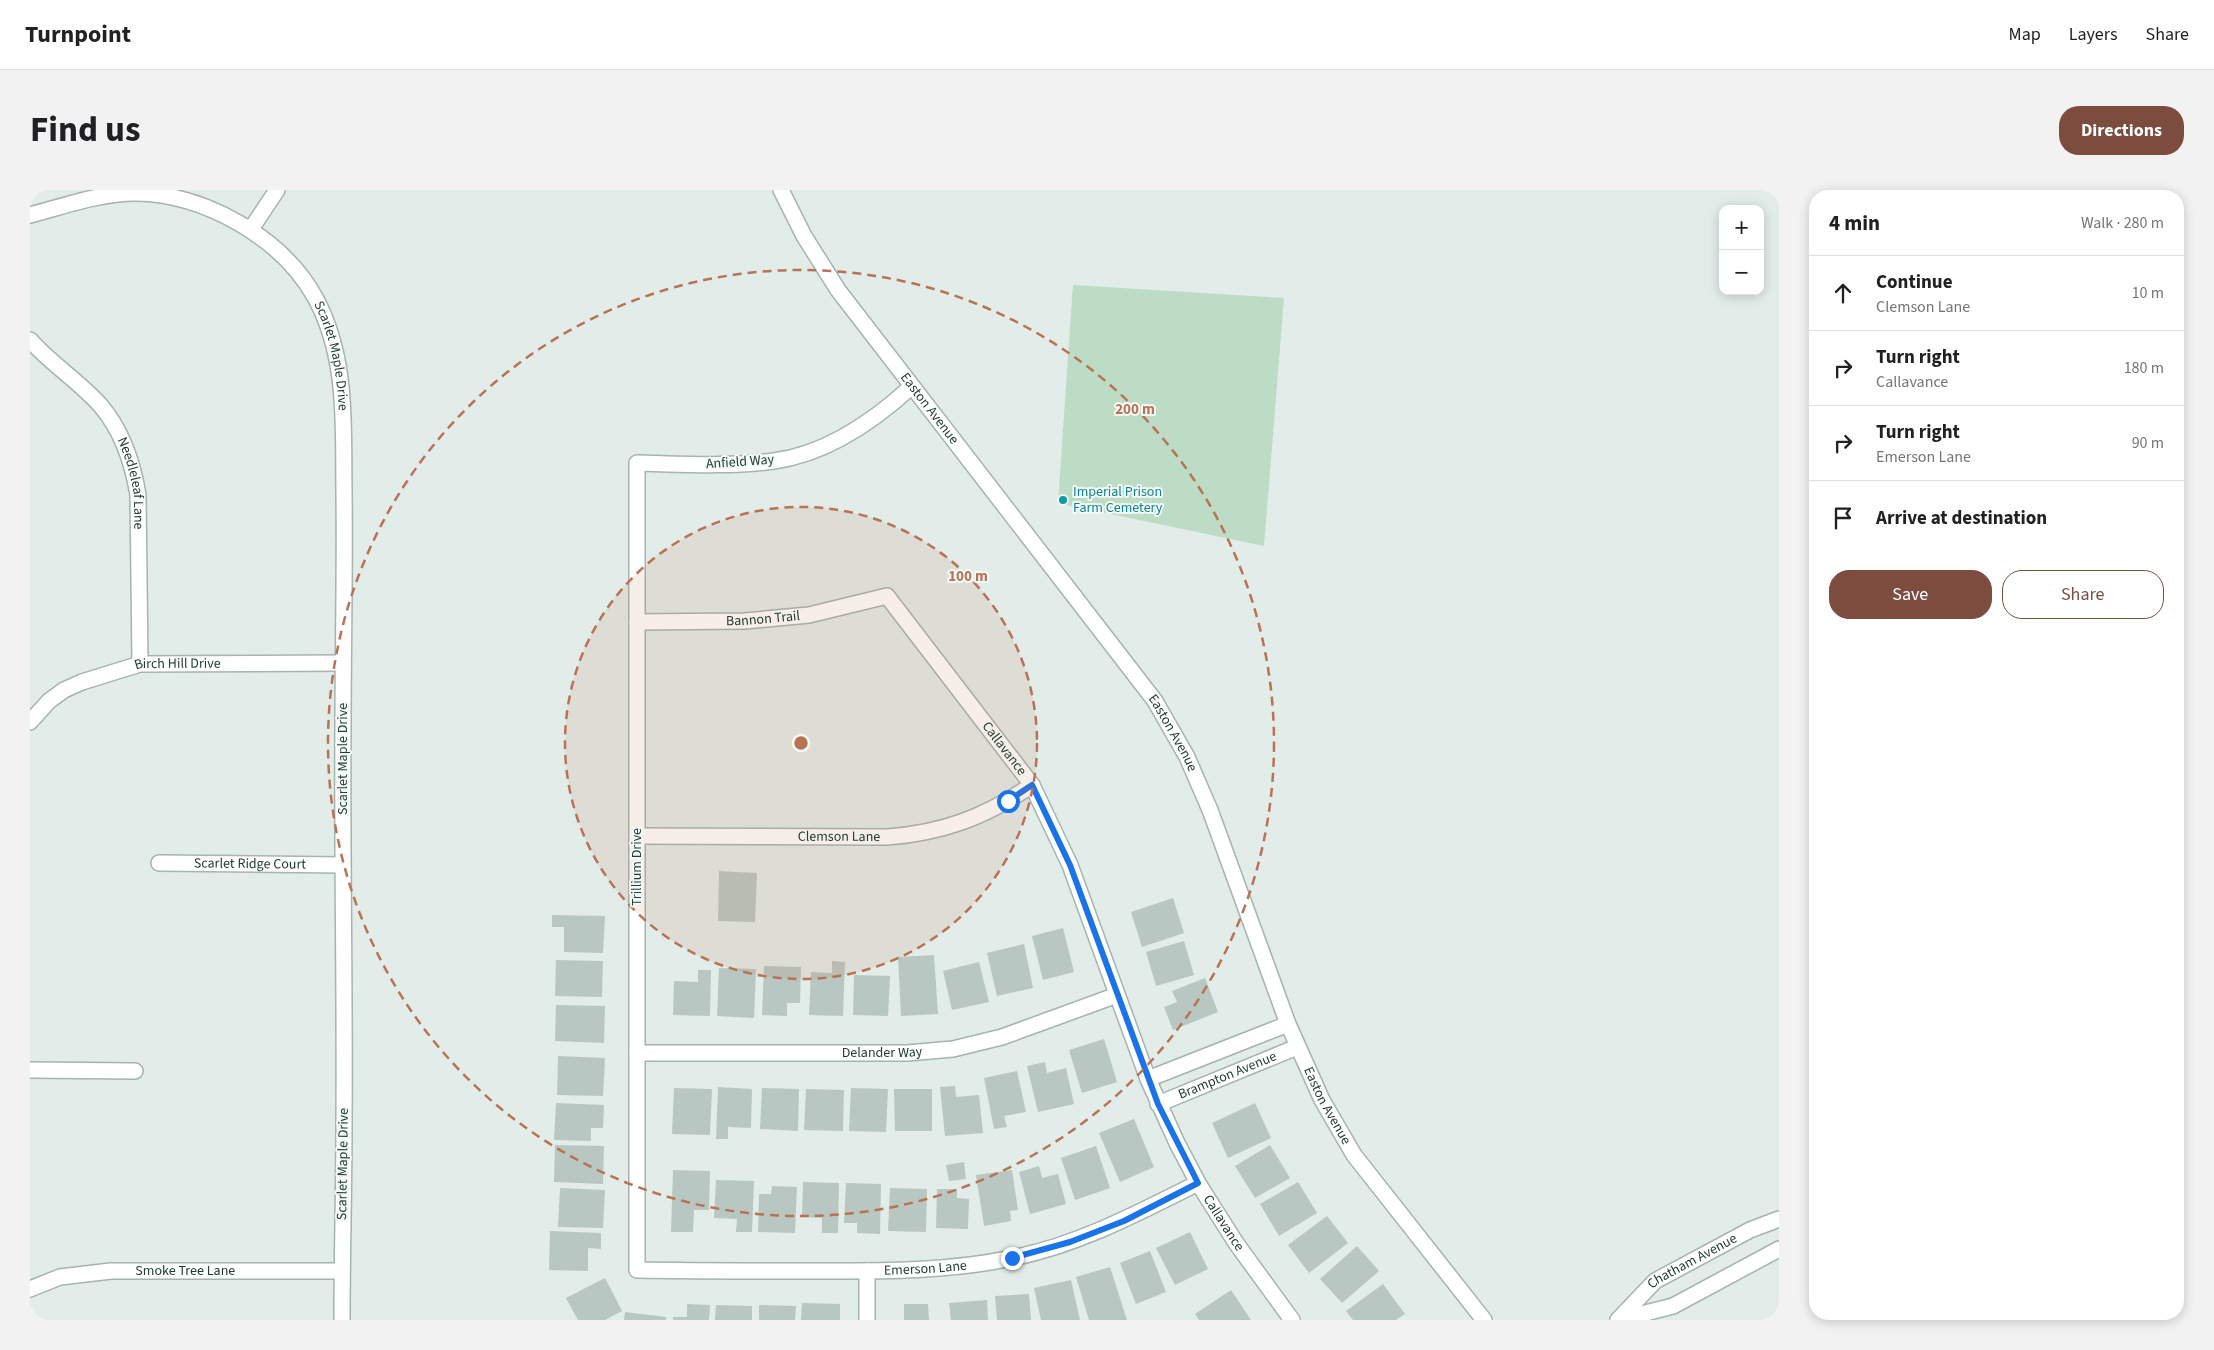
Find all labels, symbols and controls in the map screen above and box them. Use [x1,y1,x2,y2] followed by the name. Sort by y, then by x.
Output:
[25,17,131,52] text: Turnpoint
[2009,22,2041,47] text: Map
[2069,22,2118,47] text: Layers
[2146,22,2189,47] text: Share
[30,105,140,155] text: Find us
[2059,106,2184,155] button: Directions
[1719,205,1764,295] map controls
[1719,205,1764,250] button: +
[1829,208,1880,238] text: 4 min
[2081,212,2164,234] text: Walk · 280 m
[1719,250,1764,295] button: −
[1876,269,1953,296] text: Continue
[1829,279,1857,307] icon: ahead
[2132,282,2164,304] text: 10 m
[1876,296,1970,318] text: Clemson Lane
[309,298,353,411] street label: Scarlet Maple Drive
[1876,344,1960,371] text: Turn right
[1829,354,1857,382] icon: right
[2124,357,2164,379] text: 180 m
[895,368,964,449] street label: Easton Avenue
[1876,371,1948,393] text: Callavance
[1115,399,1155,420] text: 200 m
[1876,419,1960,446] text: Turn right
[1829,429,1857,457] icon: right
[2132,432,2164,454] text: 90 m
[112,434,148,530] street label: Needleleaf Lane
[1876,446,1971,468] text: Emerson Lane
[705,450,775,474] street label: Anfield Way
[1073,482,1163,518] place label: Imperial Prison Farm Cemetery
[1057,494,1069,506] marker: Imperial Prison Farm Cemetery
[1829,504,1857,532] icon: arrive
[1876,505,2047,532] text: Arrive at destination
[948,566,988,587] text: 100 m
[1829,570,1992,619] button: Save
[2002,570,2164,619] button: Share
[726,606,801,631] street label: Bannon Trail
[132,654,221,675] street label: Birch Hill Drive
[1143,690,1202,775] street label: Easton Avenue
[333,703,353,815] street label: Scarlet Maple Drive
[977,717,1031,780] street label: Callavance
[792,734,810,752] centre of rings
[997,790,1020,813] route start
[798,827,880,847] street label: Clemson Lane
[627,828,647,906] street label: Trillium Drive
[194,853,306,875] street label: Scarlet Ridge Court
[842,1042,924,1063] street label: Delander Way
[1175,1046,1280,1105] street label: Brampton Avenue
[1298,1063,1356,1149] street label: Easton Avenue
[332,1108,354,1220] street label: Scarlet Maple Drive
[1198,1191,1249,1255] street label: Callavance
[1643,1229,1741,1293] street label: Chatham Avenue
[1001,1247,1024,1270] route end
[884,1255,968,1281] street label: Emerson Lane
[135,1261,235,1281] street label: Smoke Tree Lane

